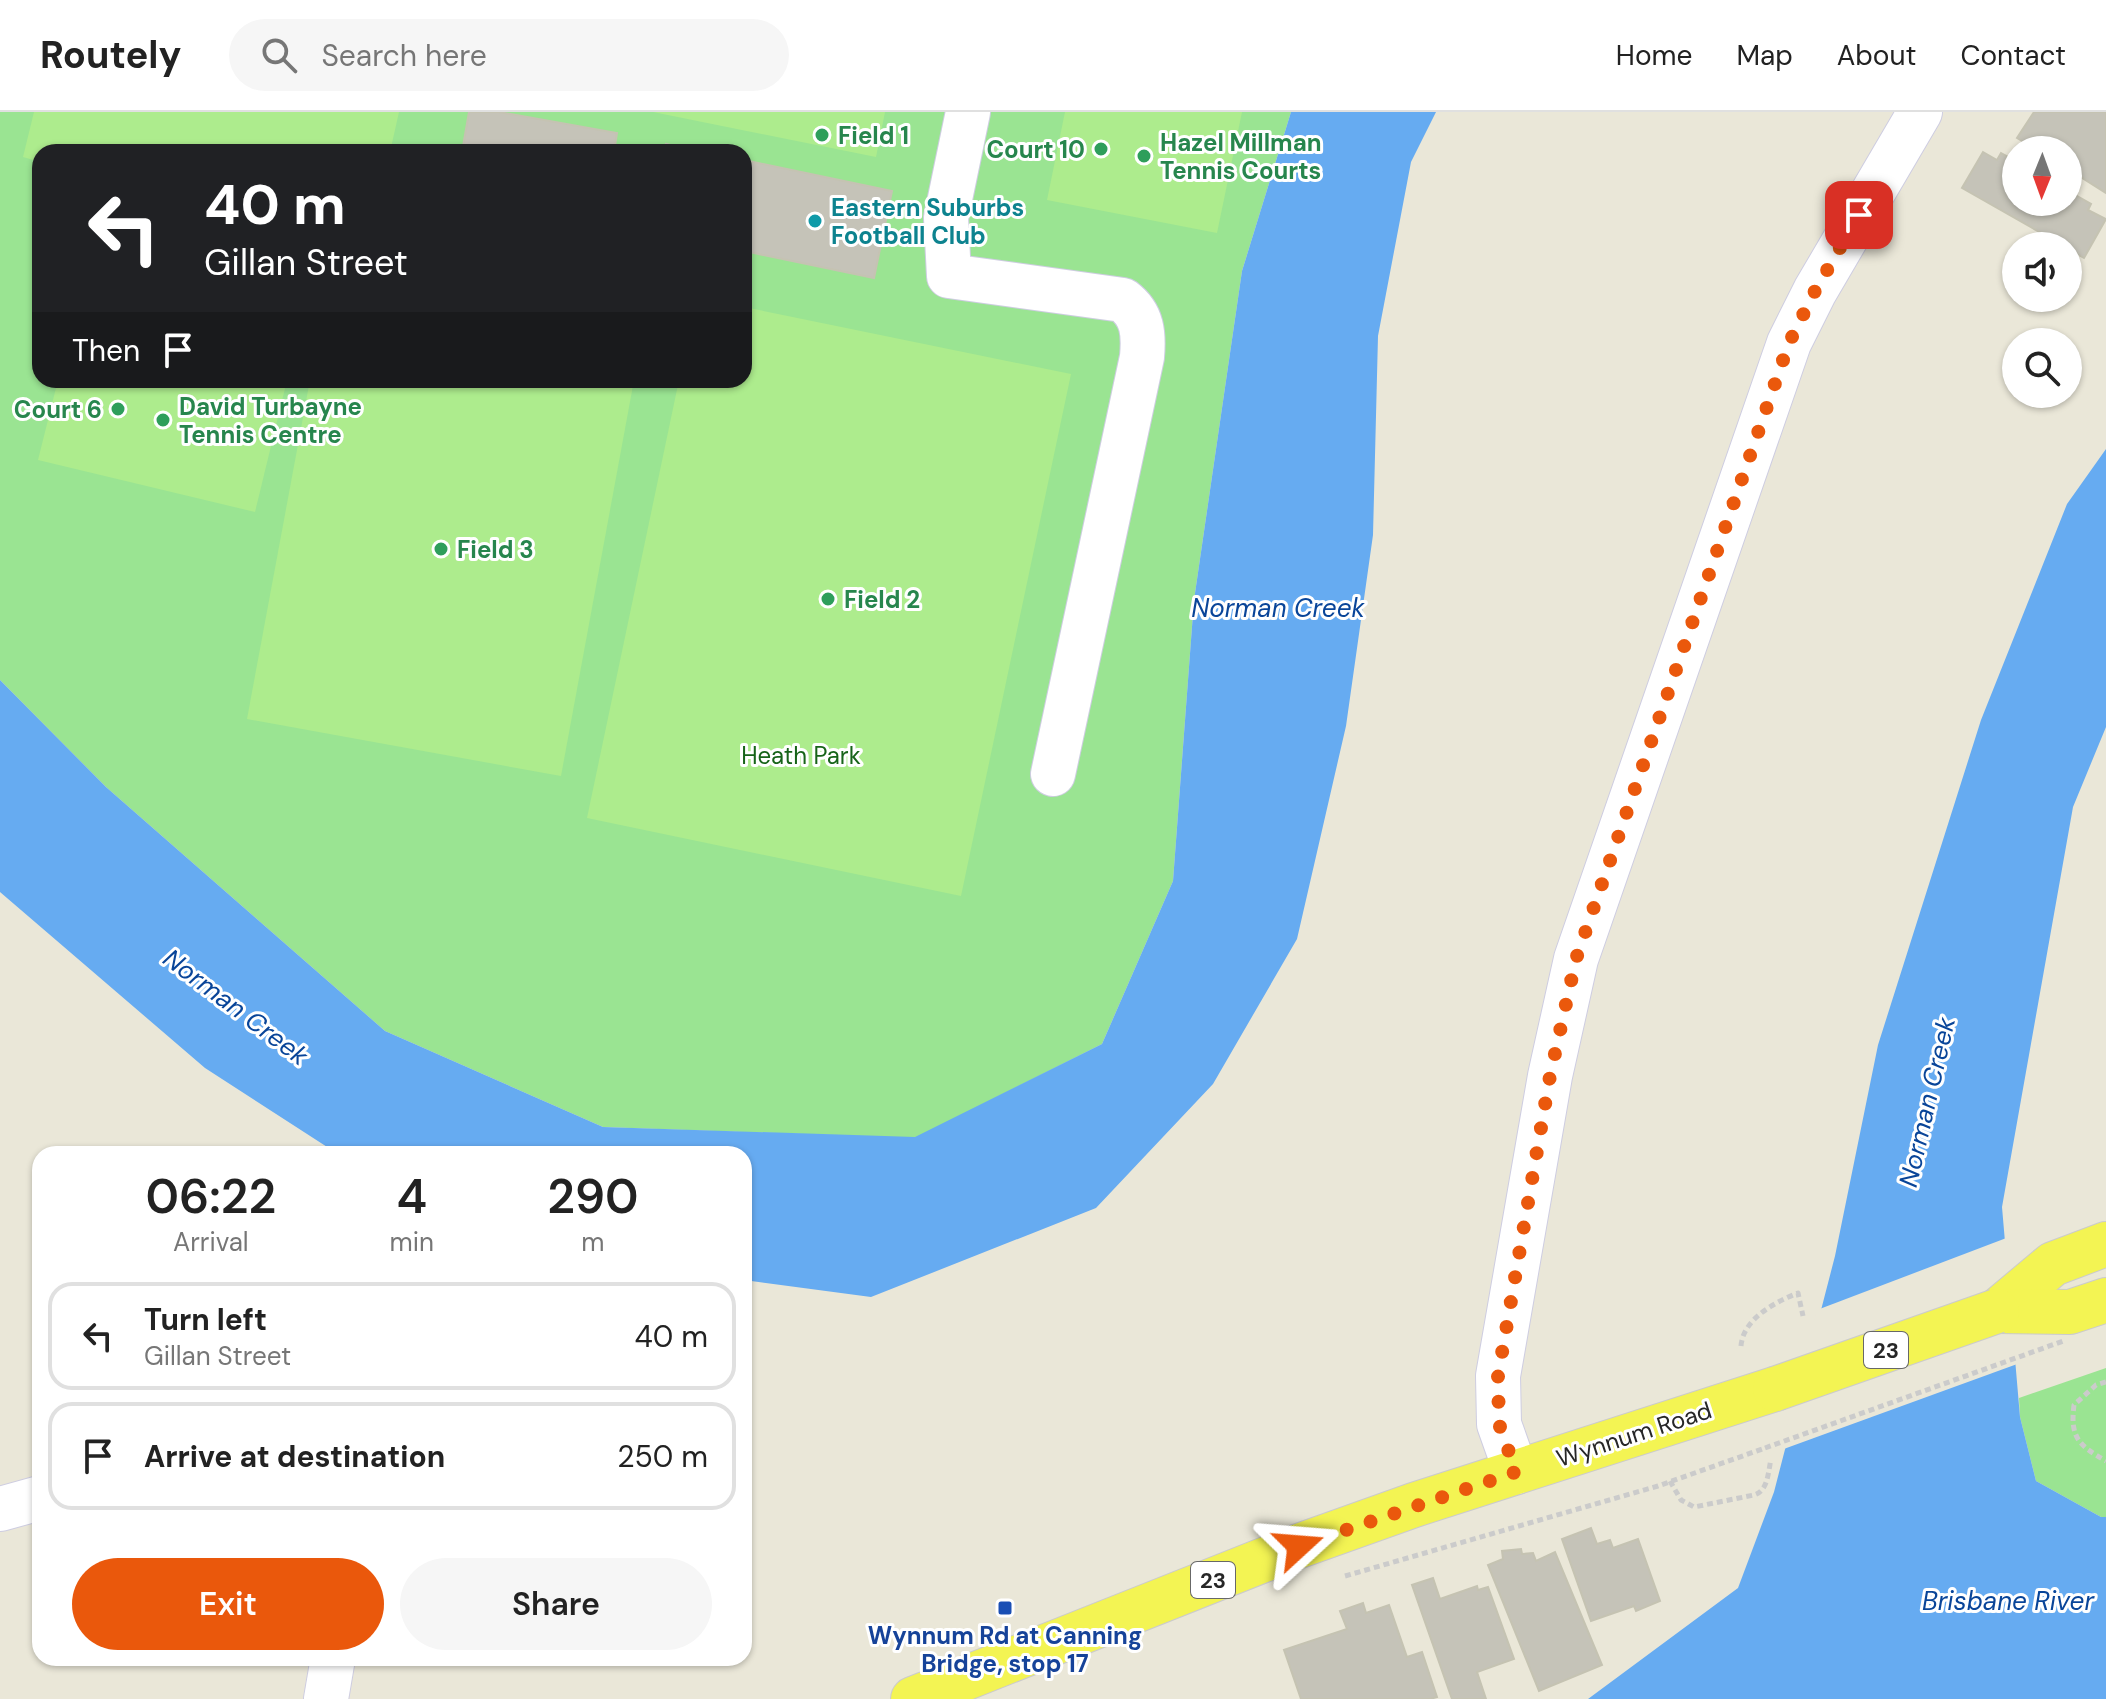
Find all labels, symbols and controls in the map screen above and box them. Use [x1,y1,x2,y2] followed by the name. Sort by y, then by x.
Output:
[229,19,789,91] search box
[40,30,181,80] text: Routely
[257,33,301,77] icon: search
[321,36,487,75] text: Search here
[1616,37,1692,74] text: Home
[1736,37,1793,74] text: Map
[1837,37,1916,74] text: About
[1960,37,2066,74] text: Contact
[838,120,909,151] place label: Field 1
[813,126,831,144] marker: Field 1
[1160,127,1322,186] place label: Hazel Millman Tennis Courts
[986,134,1085,165] place label: Court 10
[2002,136,2082,216] north arrow
[2002,136,2082,408] map controls
[1092,140,1110,158] marker: Court 10
[1135,147,1153,165] marker: Hazel Millman Tennis Courts
[204,168,346,241] text: 40 m
[72,176,176,280] icon: left
[1825,181,1893,249] pin
[831,192,1024,251] place label: Eastern Suburbs Football Club
[1837,193,1881,237] icon: arrive
[806,212,824,230] marker: Eastern Suburbs Football Club
[2002,232,2082,312] button: sound
[204,239,408,286] text: Gillan Street
[156,328,200,372] icon: arrive
[2002,328,2082,408] button: search
[72,331,140,370] text: Then
[179,391,362,450] place label: David Turbayne Tennis Centre
[14,394,102,425] place label: Court 6
[109,400,127,418] marker: Court 6
[154,411,172,429] marker: David Turbayne Tennis Centre
[457,534,534,565] place label: Field 3
[432,540,450,558] marker: Field 3
[844,584,920,615] place label: Field 2
[819,590,837,608] marker: Field 2
[1191,591,1365,625] water label: Norman Creek
[741,740,861,771] park label: Heath Park
[156,941,316,1073] water label: Norman Creek
[1891,1013,1963,1190] water label: Norman Creek
[145,1165,276,1228] text: 06:22
[396,1165,427,1228] text: 4
[547,1165,639,1228] text: 290
[173,1225,249,1259] text: Arrival
[390,1225,434,1259] text: min
[581,1225,605,1259] text: m
[144,1300,267,1339] text: Turn left
[76,1314,120,1358] icon: left
[635,1317,708,1356] text: 40 m
[1864,1332,1908,1368] road number: 23
[144,1339,291,1373] text: Gillan Street
[1552,1394,1716,1474] street label: Wynnum Road
[76,1434,120,1478] icon: arrive
[144,1437,445,1476] text: Arrive at destination
[617,1437,708,1476] text: 250 m
[1257,1504,1341,1588] position arrow
[72,1558,384,1650] button: Exit
[400,1558,712,1650] button: Share
[1191,1562,1235,1598] road number: 23
[1922,1584,2095,1618] water label: Brisbane River
[996,1599,1014,1617] marker: Wynnum Rd at Canning Bridge, stop 17
[868,1620,1142,1679] place label: Wynnum Rd at Canning Bridge, stop 17

